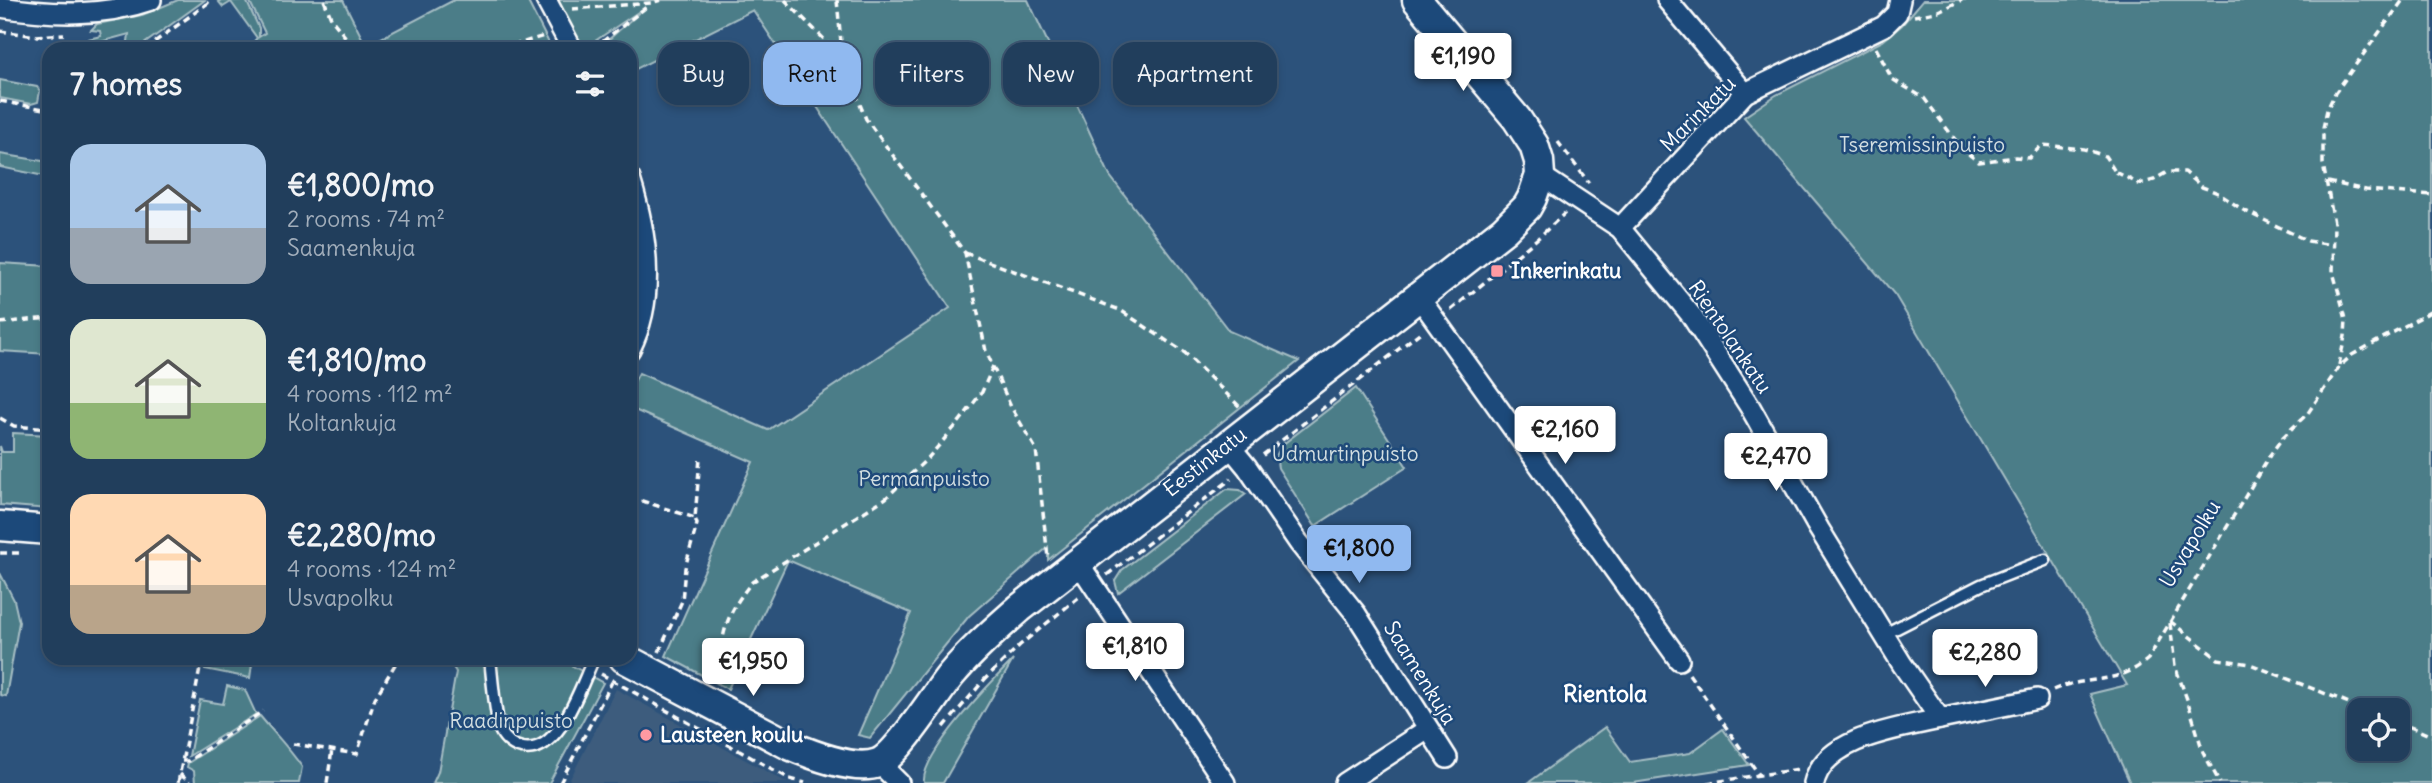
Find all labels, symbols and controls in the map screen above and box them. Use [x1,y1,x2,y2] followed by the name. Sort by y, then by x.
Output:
[1406,34,1520,93] pin: €1,190
[1430,41,1496,70] text: €1,190
[658,42,749,105] chip: Buy
[763,42,861,105] chip: Rent
[875,42,989,105] chip: Filters
[1003,42,1099,105] chip: New
[1113,42,1277,105] chip: Apartment
[70,65,182,103] text: 7 homes
[571,65,609,103] icon: filters
[1654,70,1741,157] street label: Marinkatu
[1839,131,2005,158] park label: Tseremissinpuisto
[287,166,434,204] text: €1,800/mo
[126,172,210,256] icon: home
[287,204,445,233] text: 2 rooms · 74 m²
[287,233,415,262] text: Saamenkuja
[1511,257,1621,284] place label: Inkerinkatu
[1489,263,1505,279] marker: Inkerinkatu
[1683,275,1778,399] street label: Rientolankatu
[287,341,426,379] text: €1,810/mo
[126,347,210,431] icon: home
[287,379,453,408] text: 4 rooms · 112 m²
[1508,406,1622,466] pin: €2,160
[287,408,397,437] text: Koltankuja
[1531,414,1599,443] text: €2,160
[1158,421,1252,503] street label: Eestinkatu
[1719,434,1833,493] pin: €2,470
[1272,440,1418,467] park label: Udmurtinpuisto
[1740,441,1812,470] text: €2,470
[858,465,990,492] park label: Permanpuisto
[2153,495,2226,592] street label: Usvapolku
[287,516,436,554] text: €2,280/mo
[126,522,210,606] icon: home
[1302,526,1416,585] pin: €1,800
[1323,533,1395,562] text: €1,800
[287,554,456,583] text: 4 rooms · 124 m²
[287,583,393,612] text: Usvapolku
[1378,616,1463,730] street label: Saamenkuja
[1078,624,1192,683] pin: €1,810
[1928,630,2042,689] pin: €2,280
[1102,631,1168,660] text: €1,810
[1948,637,2022,666] text: €2,280
[696,638,810,698] pin: €1,950
[718,646,788,675] text: €1,950
[1563,679,1647,708] district label: Rientola
[2347,698,2410,761] map controls
[2347,698,2410,761] button: locate
[449,707,573,734] park label: Raadinpuisto
[660,721,803,748] place label: Lausteen koulu
[638,727,654,743] marker: Lausteen koulu

